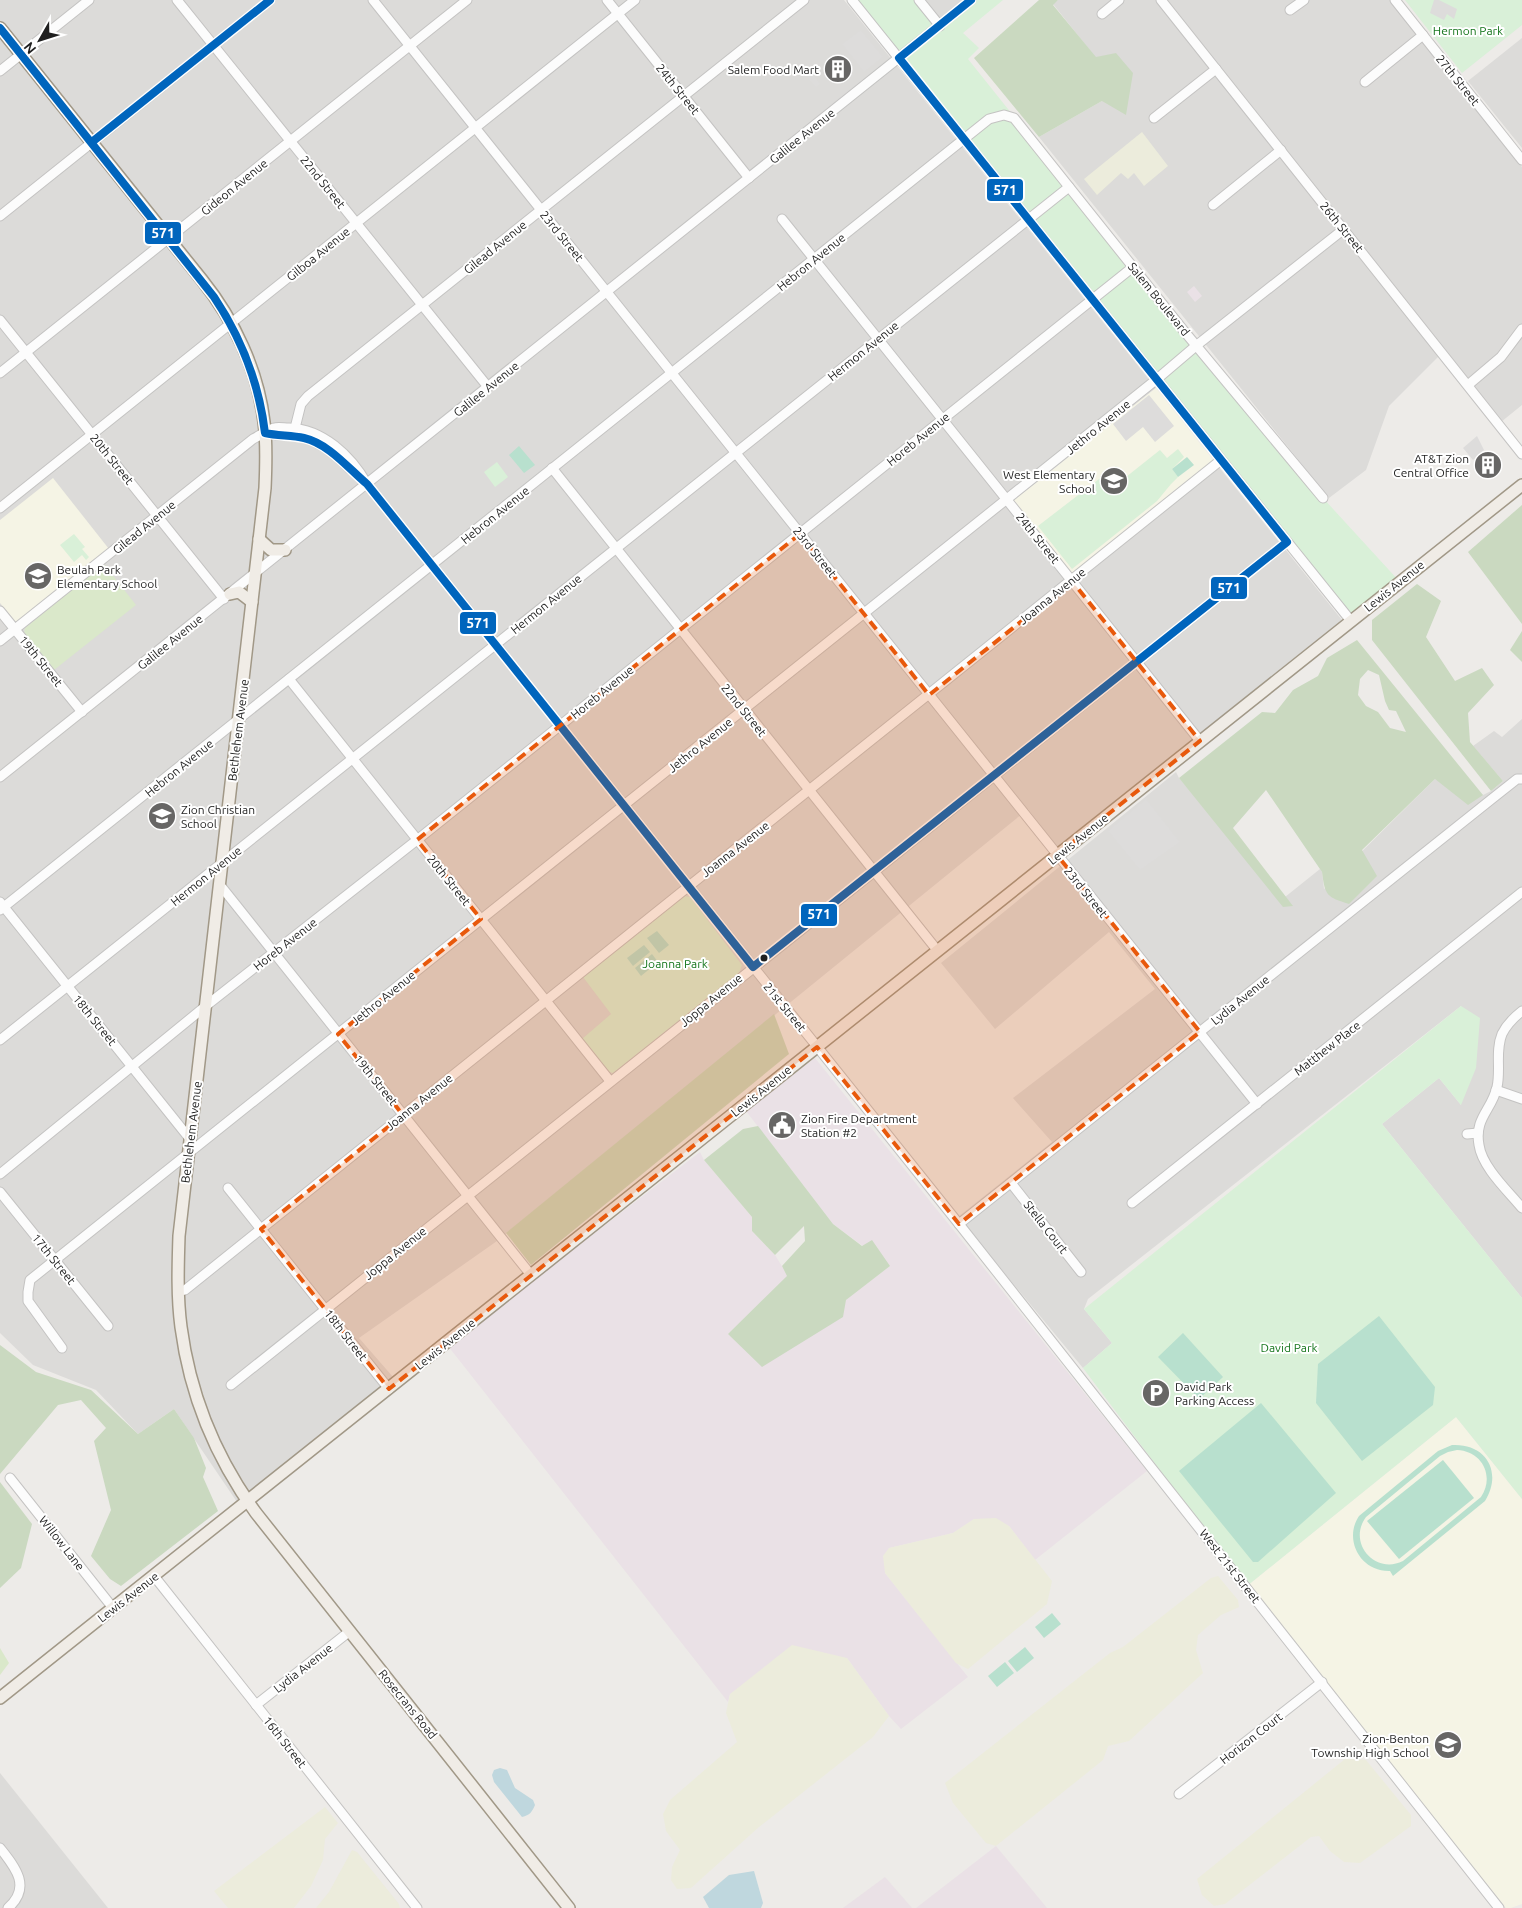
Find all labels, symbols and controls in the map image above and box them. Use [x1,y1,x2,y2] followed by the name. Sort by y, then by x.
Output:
[15,15,65,65] north arrow
[1433,24,1503,37] park label: Hermon Park
[20,39,39,57] text: N
[1434,52,1483,108] street label: 27th Street
[823,54,853,84] building icon: Salem Food Mart
[654,61,703,117] street label: 24th Street
[728,63,819,76] place label: Salem Food Mart
[767,106,837,166] street label: Galilee Avenue
[298,153,348,211] street label: 22nd Street
[198,156,270,218] street label: Gideon Avenue
[986,178,1024,202] line badge: 571
[993,182,1017,198] text: 571
[1318,199,1367,255] street label: 26th Street
[538,208,587,264] street label: 23rd Street
[461,218,529,276] street label: Gilead Avenue
[144,221,182,245] line badge: 571
[151,225,175,241] text: 571
[284,225,352,283] street label: Gilboa Avenue
[774,231,848,293] street label: Hebron Avenue
[1126,260,1192,338] street label: Salem Boulevard
[825,319,901,383] street label: Hermon Avenue
[451,359,521,419] street label: Galilee Avenue
[1063,397,1133,457] street label: Jethro Avenue
[884,410,952,468] street label: Horeb Avenue
[88,431,137,487] street label: 20th Street
[1473,450,1503,480] building icon: AT&T Zion Central Office
[1393,452,1469,479] place label: AT&T Zion Central Office
[1099,466,1129,496] school or university icon: West Elementary School
[1003,468,1095,495] place label: West Elementary School
[458,484,532,546] street label: Hebron Avenue
[110,498,178,556] street label: Gilead Avenue
[1014,510,1063,566] street label: 24th Street
[791,524,840,580] street label: 23rd Street
[1361,558,1427,614] street label: Lewis Avenue
[23,561,53,591] school or university icon: Beulah Park Elementary School
[57,563,157,590] place label: Beulah Park Elementary School
[1016,565,1088,627] street label: Joanna Avenue
[508,572,584,636] street label: Hermon Avenue
[1210,576,1248,600] line badge: 571
[1217,580,1241,596] text: 571
[459,611,497,635] line badge: 571
[135,612,205,672] street label: Galilee Avenue
[466,615,490,631] text: 571
[17,633,66,689] street label: 19th Street
[568,663,636,721] street label: Horeb Avenue
[225,678,251,782] street label: Bethlehem Avenue
[719,681,769,739] street label: 22nd Street
[665,715,735,775] street label: Jethro Avenue
[142,737,216,799] street label: Hebron Avenue
[147,801,177,831] school or university icon: Zion Christian School
[181,803,255,830] place label: Zion Christian School
[1045,811,1111,867] street label: Lewis Avenue
[699,819,771,879] street label: Joanna Avenue
[168,844,244,908] street label: Hermon Avenue
[425,852,474,908] street label: 20th Street
[1062,864,1111,920] street label: 23rd Street
[800,903,838,927] line badge: 571
[807,906,831,922] text: 571
[251,915,319,973] street label: Horeb Avenue
[759,953,769,963] unlabelled marker
[642,957,708,970] park label: Joanna Park
[348,968,418,1028] street label: Jethro Avenue
[677,971,745,1029] street label: Joppa Avenue
[1208,973,1272,1027] street label: Lydia Avenue
[761,980,809,1035] street label: 21st Street
[71,992,120,1048] street label: 18th Street
[1291,1018,1363,1078] street label: Matthew Place
[352,1052,401,1108] street label: 19th Street
[728,1063,794,1119] street label: Lewis Avenue
[383,1071,455,1133] street label: Joanna Avenue
[178,1080,204,1184] street label: Bethlehem Avenue
[767,1110,797,1140] public building icon: Zion Fire Department Station #2
[801,1112,917,1139] place label: Zion Fire Department Station #2
[1021,1198,1071,1256] street label: Stella Court
[361,1224,429,1282] street label: Joppa Avenue
[30,1231,79,1287] street label: 17th Street
[322,1307,370,1363] street label: 18th Street
[412,1316,478,1372] street label: Lewis Avenue
[1260,1341,1318,1354] park label: David Park
[1141,1378,1171,1408] parking icon: David Park Parking Access
[1175,1380,1254,1407] place label: David Park Parking Access
[37,1513,87,1573] street label: Willow Lane
[1197,1527,1263,1606] street label: West 21st Street
[95,1569,161,1625] street label: Lewis Avenue
[271,1641,335,1695] street label: Lydia Avenue
[376,1667,440,1741] street label: Rosecrans Road
[1217,1710,1285,1766] street label: Horizon Court
[261,1714,309,1770] street label: 16th Street
[1433,1730,1463,1760] school or university icon: Zion-Benton Township High School
[1311,1732,1429,1759] place label: Zion-Benton Township High School

